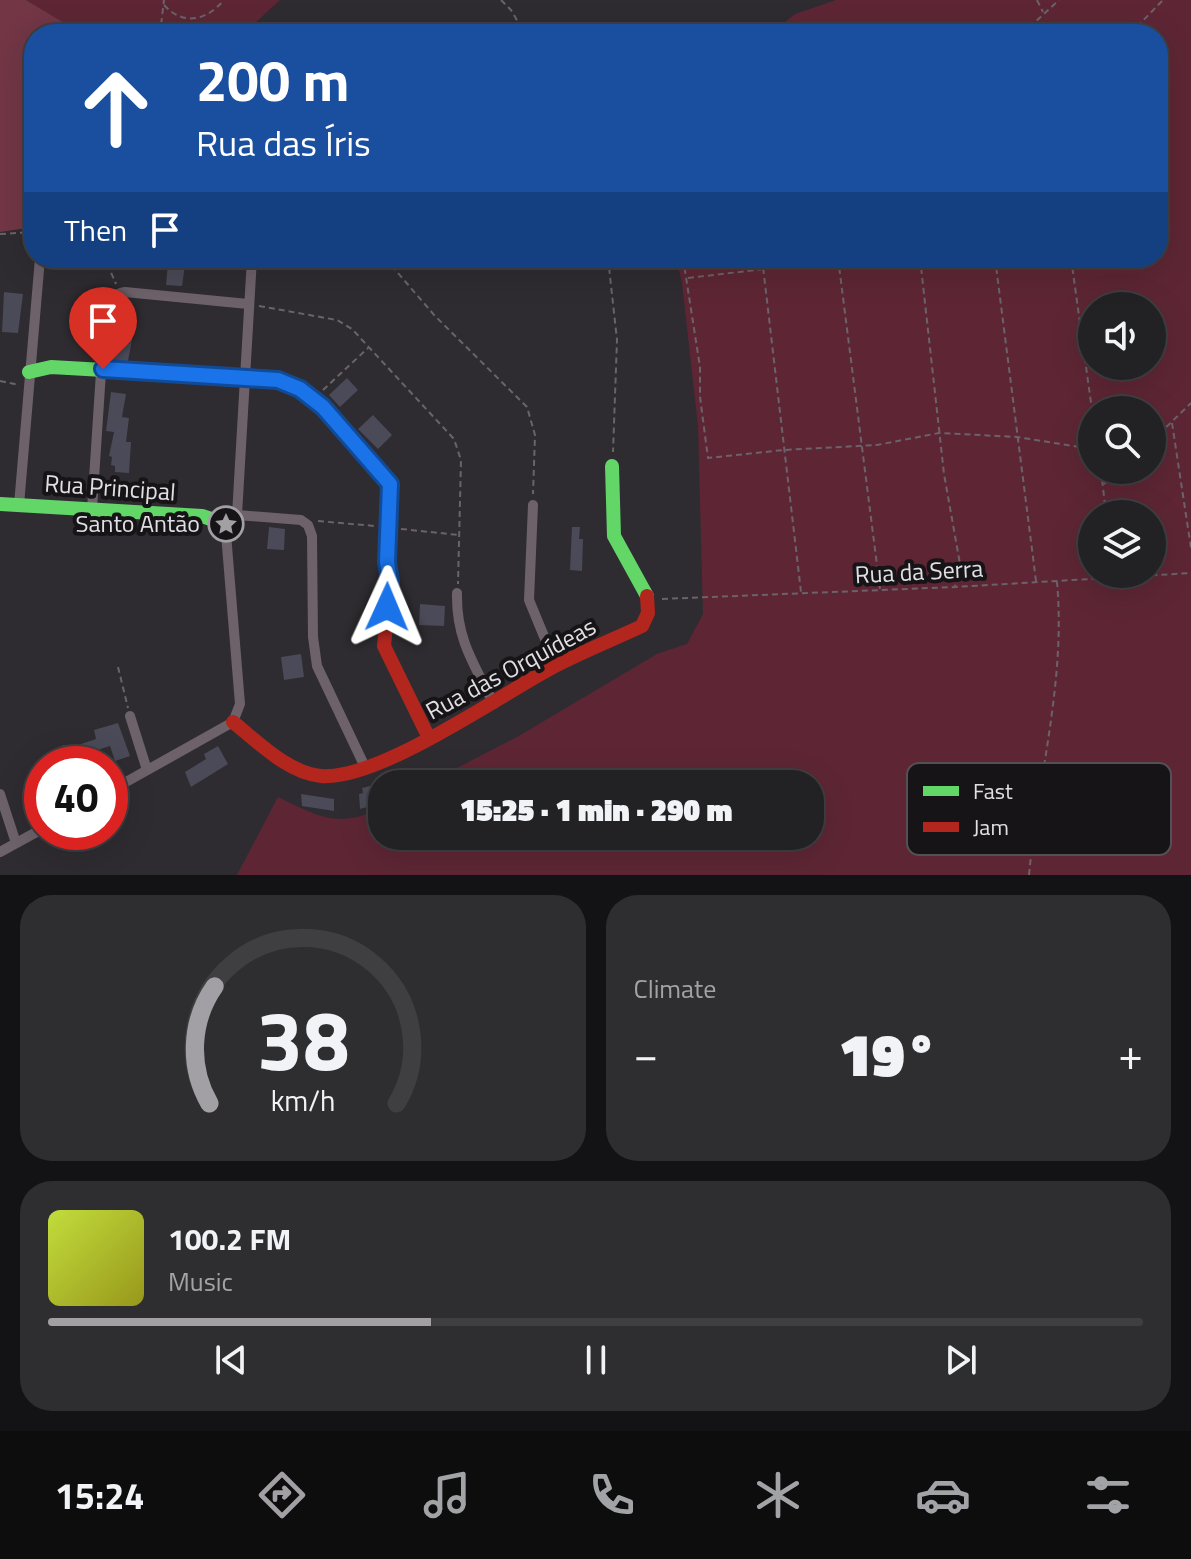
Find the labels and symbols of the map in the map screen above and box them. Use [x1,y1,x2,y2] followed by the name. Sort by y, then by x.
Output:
[69,287,137,369] pin
[43,464,177,510] street label: Rua Principal
[76,505,200,541] place label: Santo Antão
[207,505,245,543] place icon: Santo Antão
[854,550,984,592] street label: Rua da Serra
[345,565,429,649] position arrow
[419,608,602,728] street label: Rua das Orquídeas
[24,746,128,850] speed limit sign: 40
[907,763,1171,855] legend
[973,774,1013,808] text: Fast
[973,810,1009,844] text: Jam

